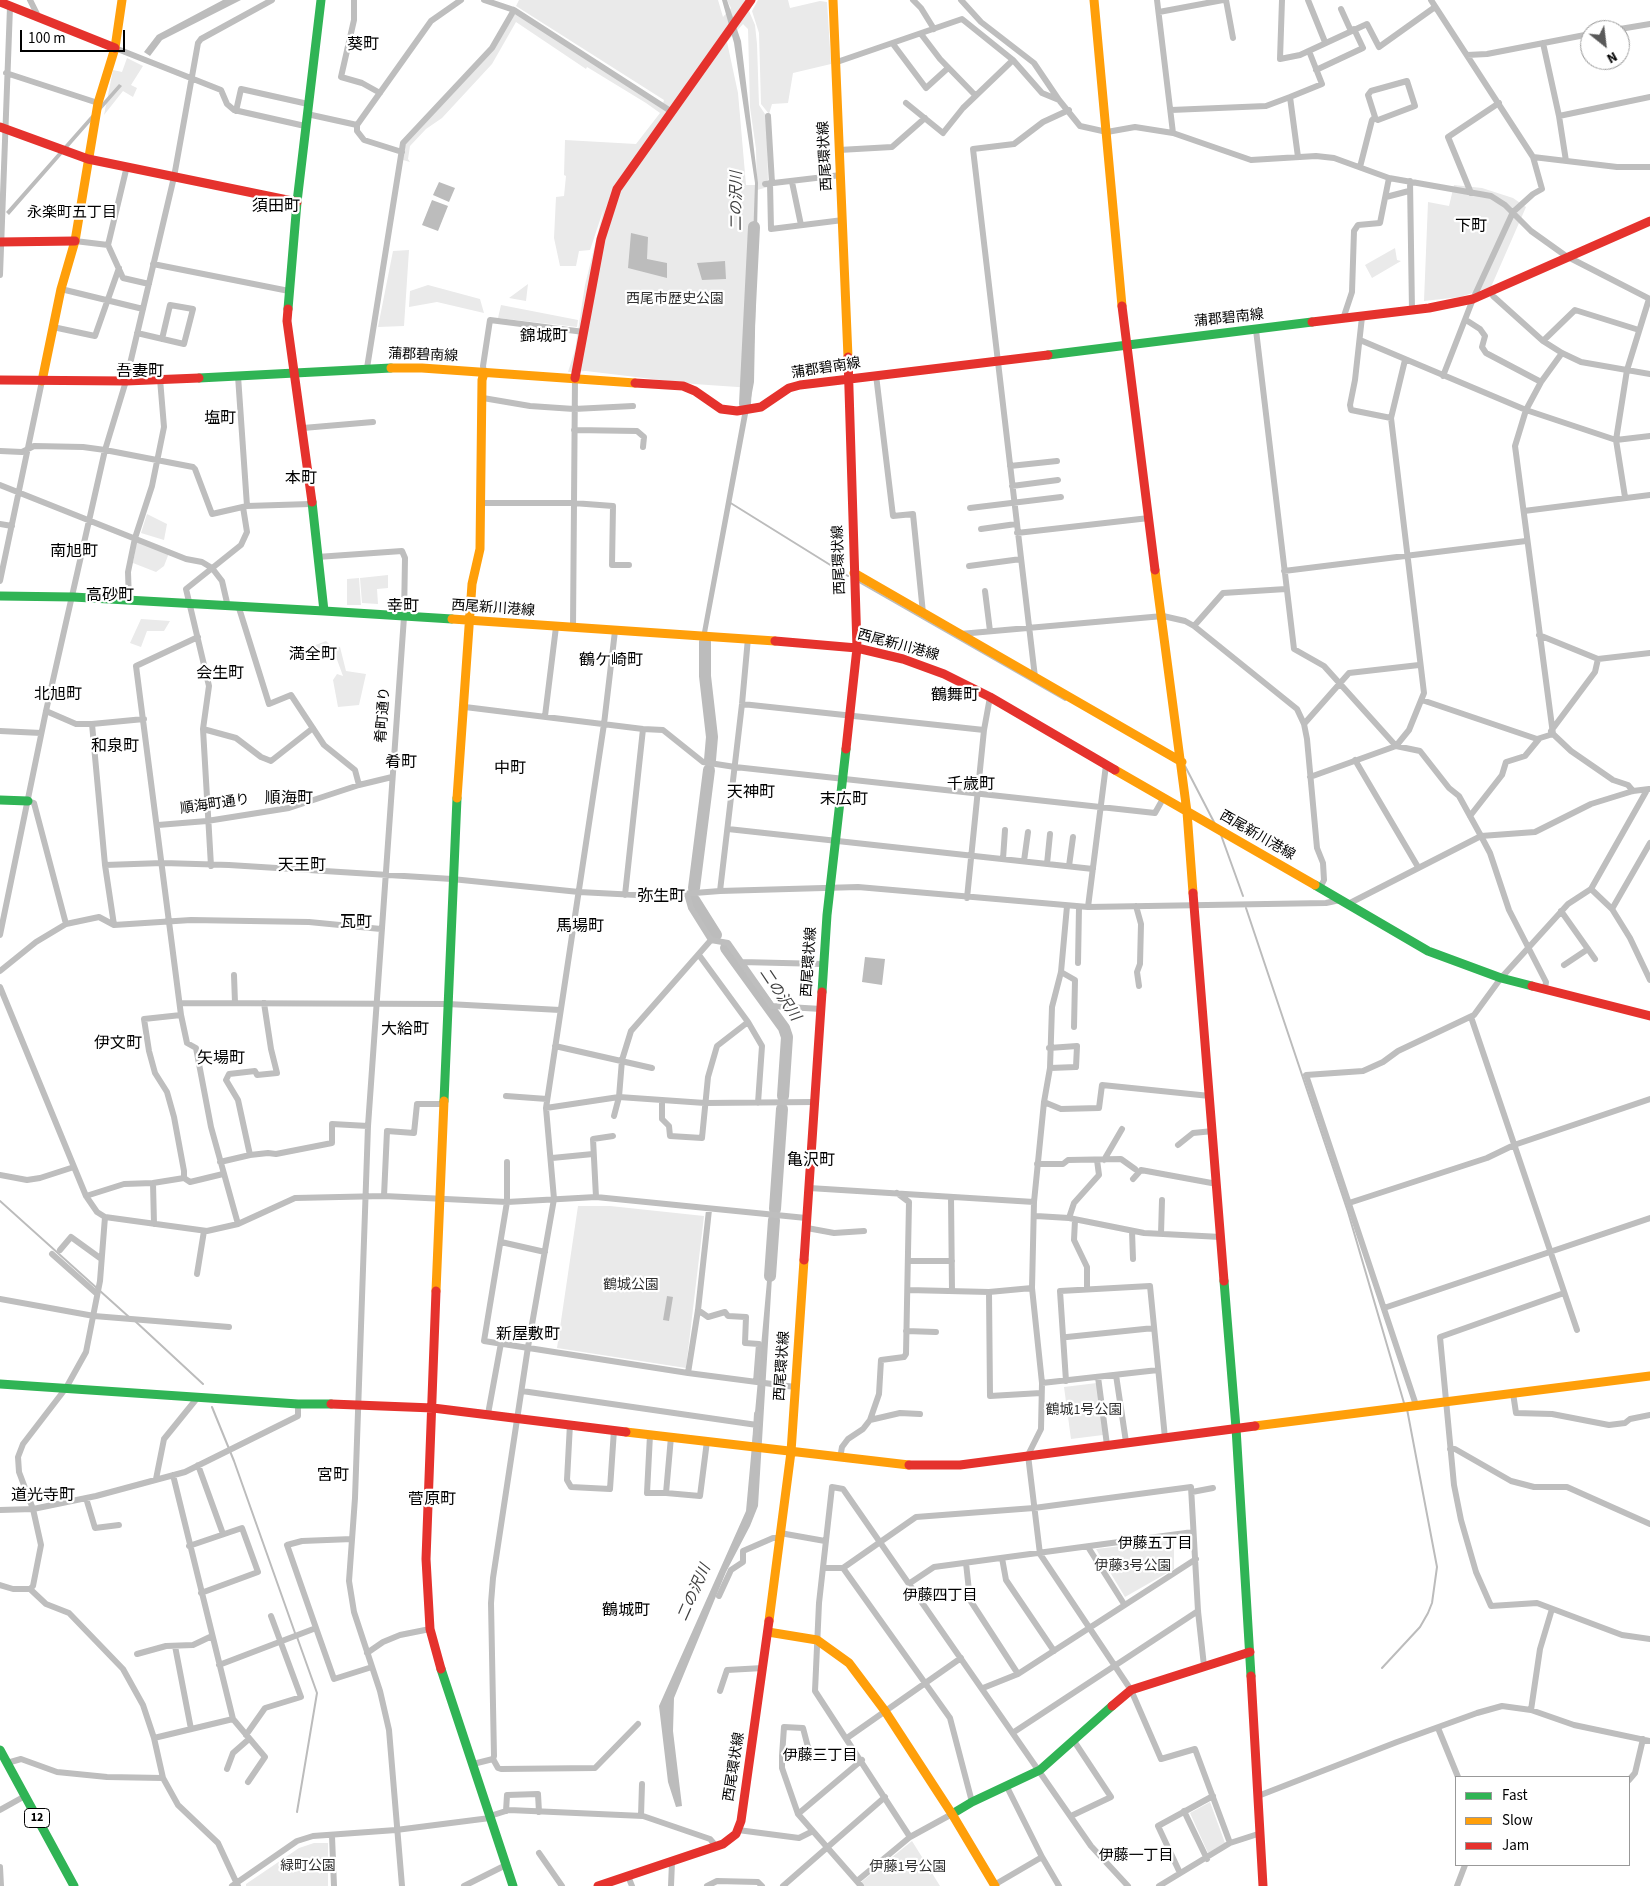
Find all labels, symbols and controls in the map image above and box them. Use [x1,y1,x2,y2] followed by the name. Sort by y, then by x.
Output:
[22,20,128,52] scale bar
[1580,20,1630,70] north arrow
[28,28,66,49] text: 100 m
[347,35,379,55] district label: 葵町
[1603,46,1621,68] text: N
[816,121,836,191] street label: 西尾環状線
[729,171,747,231] water label: 二の沢川
[252,197,300,217] district label: 須田町
[27,205,117,223] district label: 永楽町五丁目
[1455,217,1487,237] district label: 下町
[626,292,724,308] park label: 西尾市歴史公園
[1193,307,1265,331] street label: 蒲郡碧南線
[520,327,568,347] district label: 錦城町
[388,346,458,366] street label: 蒲郡碧南線
[790,355,862,383] street label: 蒲郡碧南線
[116,362,164,382] district label: 吾妻町
[204,409,236,429] district label: 塩町
[285,469,317,489] district label: 本町
[830,525,850,595] street label: 西尾環状線
[50,542,98,562] district label: 南旭町
[86,586,134,606] district label: 高砂町
[387,597,419,617] district label: 幸町
[451,598,535,620] street label: 西尾新川港線
[855,627,941,665] street label: 西尾新川港線
[289,645,337,665] district label: 満全町
[579,651,643,671] district label: 鶴ケ崎町
[196,664,244,684] district label: 会生町
[34,685,82,705] district label: 北旭町
[374,686,394,744] street label: 肴町通り
[931,686,979,706] district label: 鶴舞町
[91,737,139,757] district label: 和泉町
[385,753,417,773] district label: 肴町
[494,759,526,779] district label: 中町
[947,775,995,795] district label: 千歳町
[727,783,775,803] district label: 天神町
[265,789,313,809] district label: 順海町
[820,790,868,810] district label: 末広町
[179,792,251,818] street label: 順海町通り
[1216,808,1298,864] street label: 西尾新川港線
[278,856,326,876] district label: 天王町
[637,887,685,907] district label: 弥生町
[340,913,372,933] district label: 瓦町
[556,917,604,937] district label: 馬場町
[799,926,821,998] street label: 西尾環状線
[755,965,803,1025] water label: 二の沢川
[381,1020,429,1040] district label: 大給町
[94,1034,142,1054] district label: 伊文町
[197,1049,245,1069] district label: 矢場町
[787,1151,835,1171] district label: 亀沢町
[603,1278,659,1294] park label: 鶴城公園
[496,1325,560,1345] district label: 新屋敷町
[772,1330,794,1402] street label: 西尾環状線
[1046,1403,1122,1419] park label: 鶴城1号公園
[317,1466,349,1486] district label: 宮町
[11,1486,75,1506] district label: 道光寺町
[408,1490,456,1510] district label: 菅原町
[1118,1536,1192,1554] district label: 伊藤五丁目
[1095,1559,1171,1575] park label: 伊藤3号公園
[675,1562,715,1624] water label: 二の沢川
[903,1588,977,1606] district label: 伊藤四丁目
[602,1601,650,1621] district label: 鶴城町
[721,1731,749,1803] street label: 西尾環状線
[783,1748,857,1766] district label: 伊藤三丁目
[1455,1776,1630,1866] legend
[1502,1785,1528,1806] text: Fast
[24,1809,50,1828] road number: 12
[1502,1810,1533,1831] text: Slow
[1502,1835,1529,1856] text: Jam
[1099,1848,1173,1866] district label: 伊藤一丁目
[280,1859,336,1875] park label: 緑町公園
[870,1860,946,1876] park label: 伊藤1号公園

